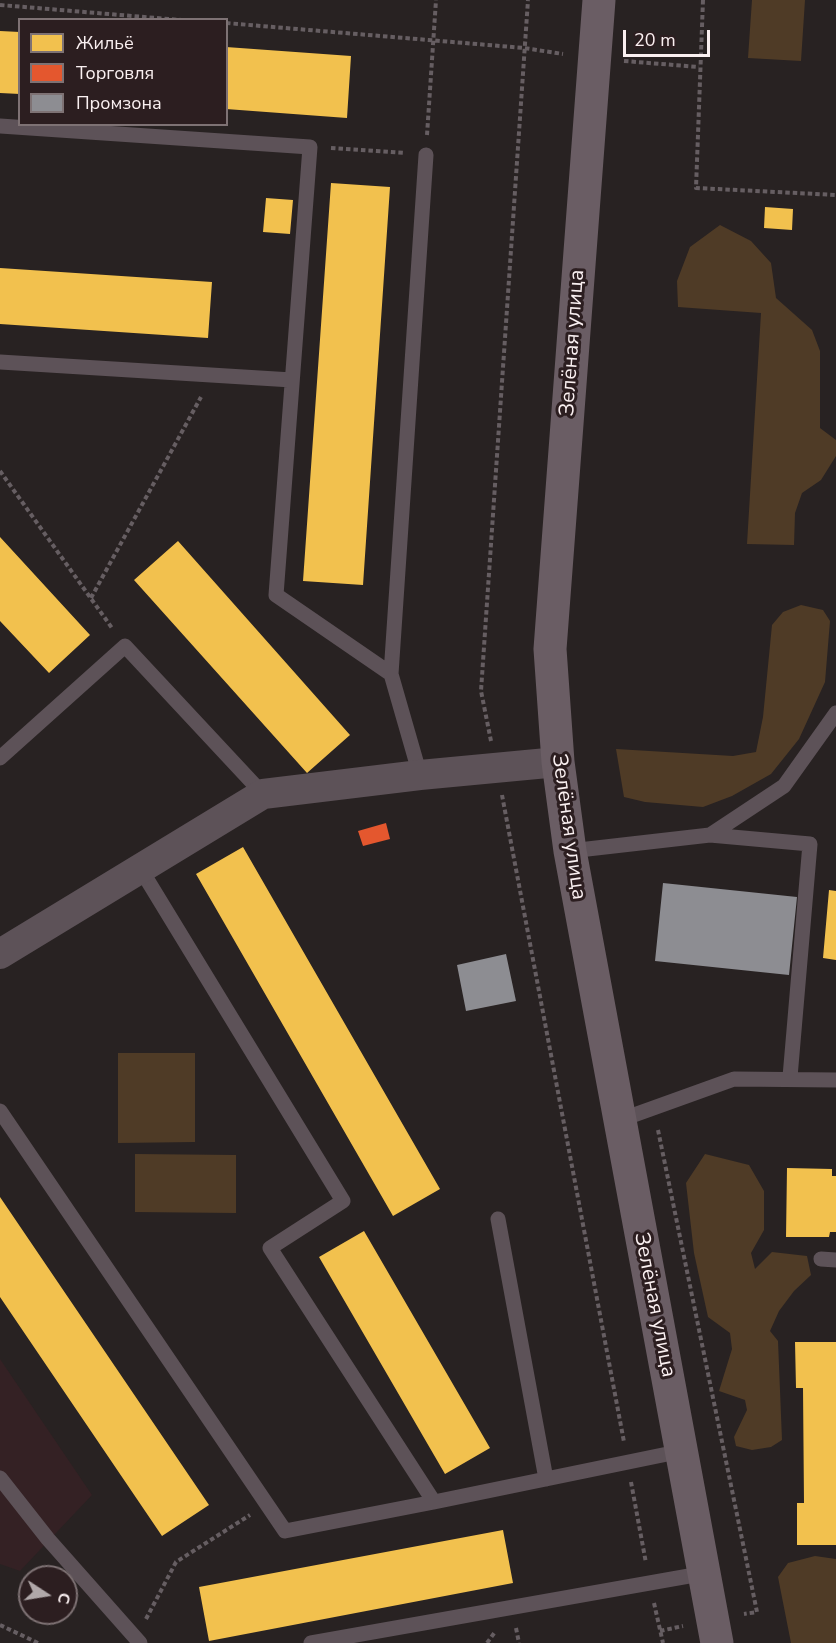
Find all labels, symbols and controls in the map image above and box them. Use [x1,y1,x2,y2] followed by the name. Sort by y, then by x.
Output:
[18,18,228,126] legend
[626,18,713,56] scale bar
[634,28,676,52] text: 20 m
[76,31,134,55] text: Жильё
[76,61,154,85] text: Торговля
[76,91,162,115] text: Промзона
[555,269,591,417] street label: Зелёная улица
[545,752,591,902] street label: Зелёная улица
[628,1230,680,1380] street label: Зелёная улица
[18,1565,78,1625] north arrow
[52,1591,76,1606] text: С

